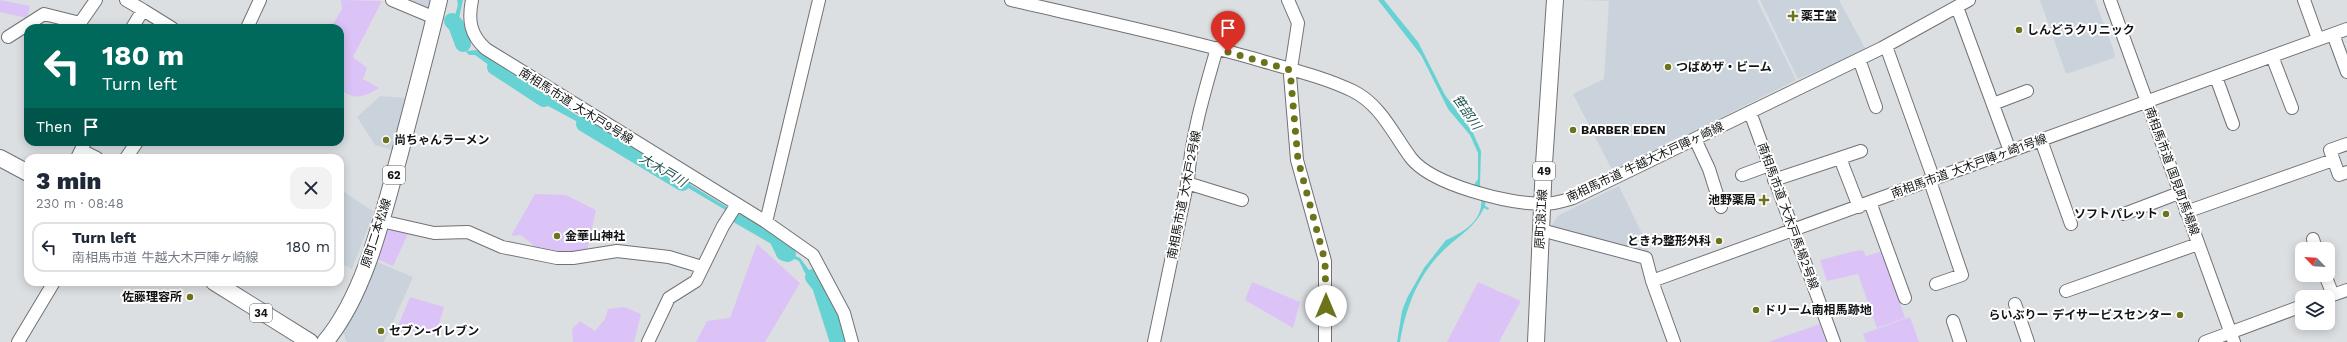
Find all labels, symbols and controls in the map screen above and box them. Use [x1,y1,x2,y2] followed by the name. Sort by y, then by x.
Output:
[1801,9,1837,23] place label: 薬王堂
[1211,11,1245,52] pin
[1788,11,1798,21] marker: 薬王堂
[1217,17,1239,39] icon: arrive
[2027,23,2135,37] place label: しんどうクリニック
[2014,25,2024,35] marker: しんどうクリニック
[102,39,184,72] text: 180 m
[36,40,88,92] icon: left
[1676,60,1772,74] place label: つばめザ・ビーム
[1663,62,1673,72] marker: つばめザ・ビーム
[517,65,635,147] street label: 南相馬市道 大木戸9号線
[102,73,177,94] text: Turn left
[1450,92,1485,134] water label: 笹部川
[2142,105,2202,237] street label: 南相馬市道 国見町馬場線
[80,116,102,138] icon: arrive
[36,118,72,136] text: Then
[1564,119,1726,205] street label: 南相馬市道 牛越大木戸陣ヶ崎線
[1581,123,1666,137] place label: BARBER EDEN
[1568,125,1578,135] marker: BARBER EDEN
[1165,129,1203,261] street label: 南相馬市道 大木戸2号線
[1889,131,2049,201] street label: 南相馬市道 大木戸陣ヶ崎1号線
[394,133,490,147] place label: 尚ちゃんラーメン
[381,135,391,145] marker: 尚ちゃんラーメン
[1755,141,1821,291] street label: 南相馬市道 大木戸馬場2号線
[637,150,691,191] water label: 大木戸川
[1533,162,1555,180] road number: 49
[383,166,405,184] road number: 62
[36,167,101,195] text: 3 min
[290,167,332,209] button: close
[1532,189,1550,249] street label: 原町浪江線
[1708,193,1756,207] place label: 池野薬局
[1759,195,1769,205] marker: 池野薬局
[36,196,124,211] text: 230 m · 08:48
[358,197,394,269] street label: 原町二本松線
[2074,207,2158,221] place label: ソフトパレット
[2161,209,2171,219] marker: ソフトパレット
[72,229,136,247] text: Turn left
[565,229,625,243] place label: 金華山神社
[552,231,562,241] marker: 金華山神社
[1627,234,1711,248] place label: ときわ整形外科
[38,236,60,258] icon: left
[1714,236,1724,246] marker: ときわ整形外科
[286,238,330,256] text: 180 m
[2295,242,2335,282] north arrow
[2295,242,2335,330] map controls
[72,250,258,265] text: 南相馬市道 牛越大木戸陣ヶ崎線
[1305,285,1347,327] position arrow
[122,290,182,304] place label: 佐藤理容所
[2295,290,2335,330] button: layers
[185,292,195,302] marker: 佐藤理容所
[1764,303,1872,317] place label: ドリーム南相馬跡地
[250,304,272,322] road number: 34
[1751,305,1761,315] marker: ドリーム南相馬跡地
[1989,308,2172,322] place label: らいぶりー デイサービスセンター
[2175,310,2185,320] marker: らいぶりー デイサービスセンター
[389,324,479,338] place label: セブン-イレブン
[376,326,386,336] marker: セブン-イレブン

